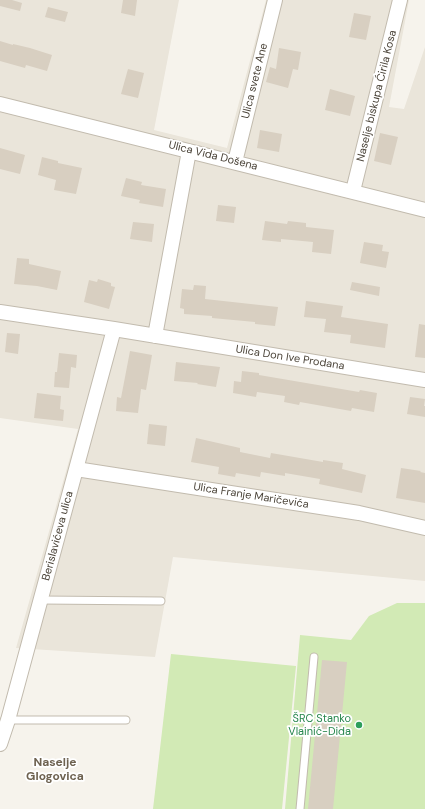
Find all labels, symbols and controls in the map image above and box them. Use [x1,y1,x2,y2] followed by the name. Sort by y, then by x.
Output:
[354,29,400,163] street label: Naselje biskupa Ćirila Kosa
[239,42,271,120] street label: Ulica svete Ane
[167,139,259,173] street label: Ulica Vida Došena
[235,343,345,373] street label: Ulica Don Ive Prodana
[192,480,310,512] street label: Ulica Franje Maričevića
[40,490,76,582] street label: Berislavićeva ulica
[288,712,351,738] place label: ŠRC Stanko Vlainić-Dida
[354,720,364,730] marker: ŠRC Stanko Vlainić-Dida
[26,756,84,784] district label: Naselje Glogovica

